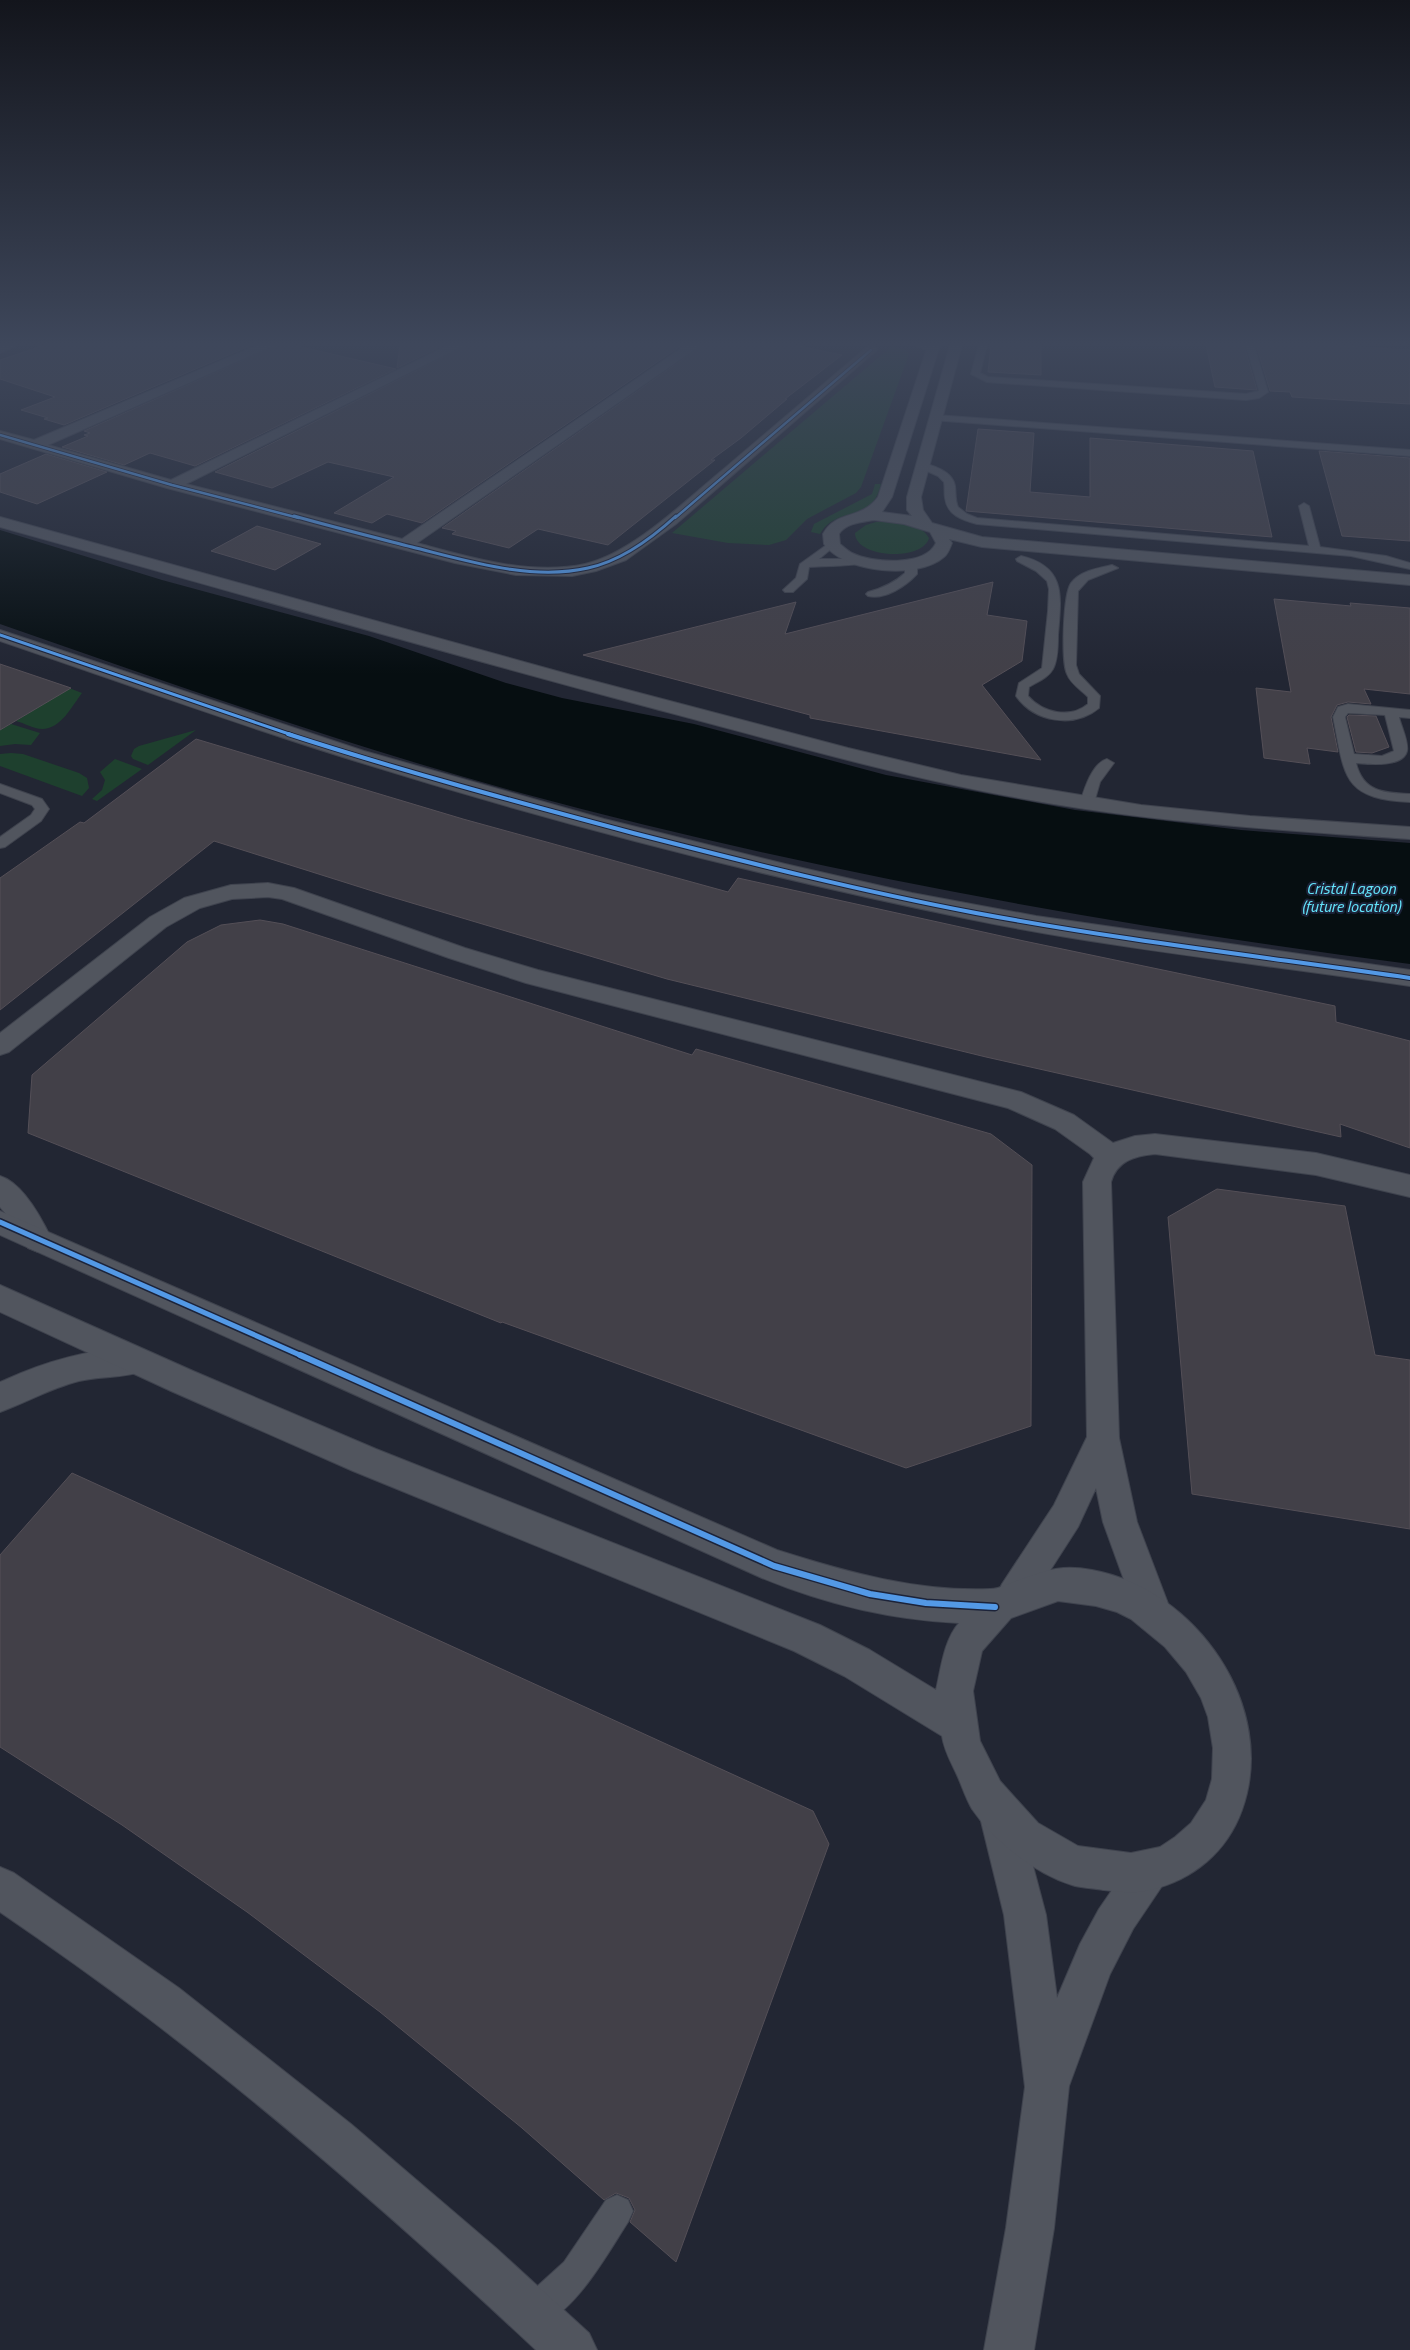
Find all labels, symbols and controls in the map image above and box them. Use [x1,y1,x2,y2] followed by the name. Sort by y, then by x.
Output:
[1302,876,1402,918] water label: Cristal Lagoon (future location)

